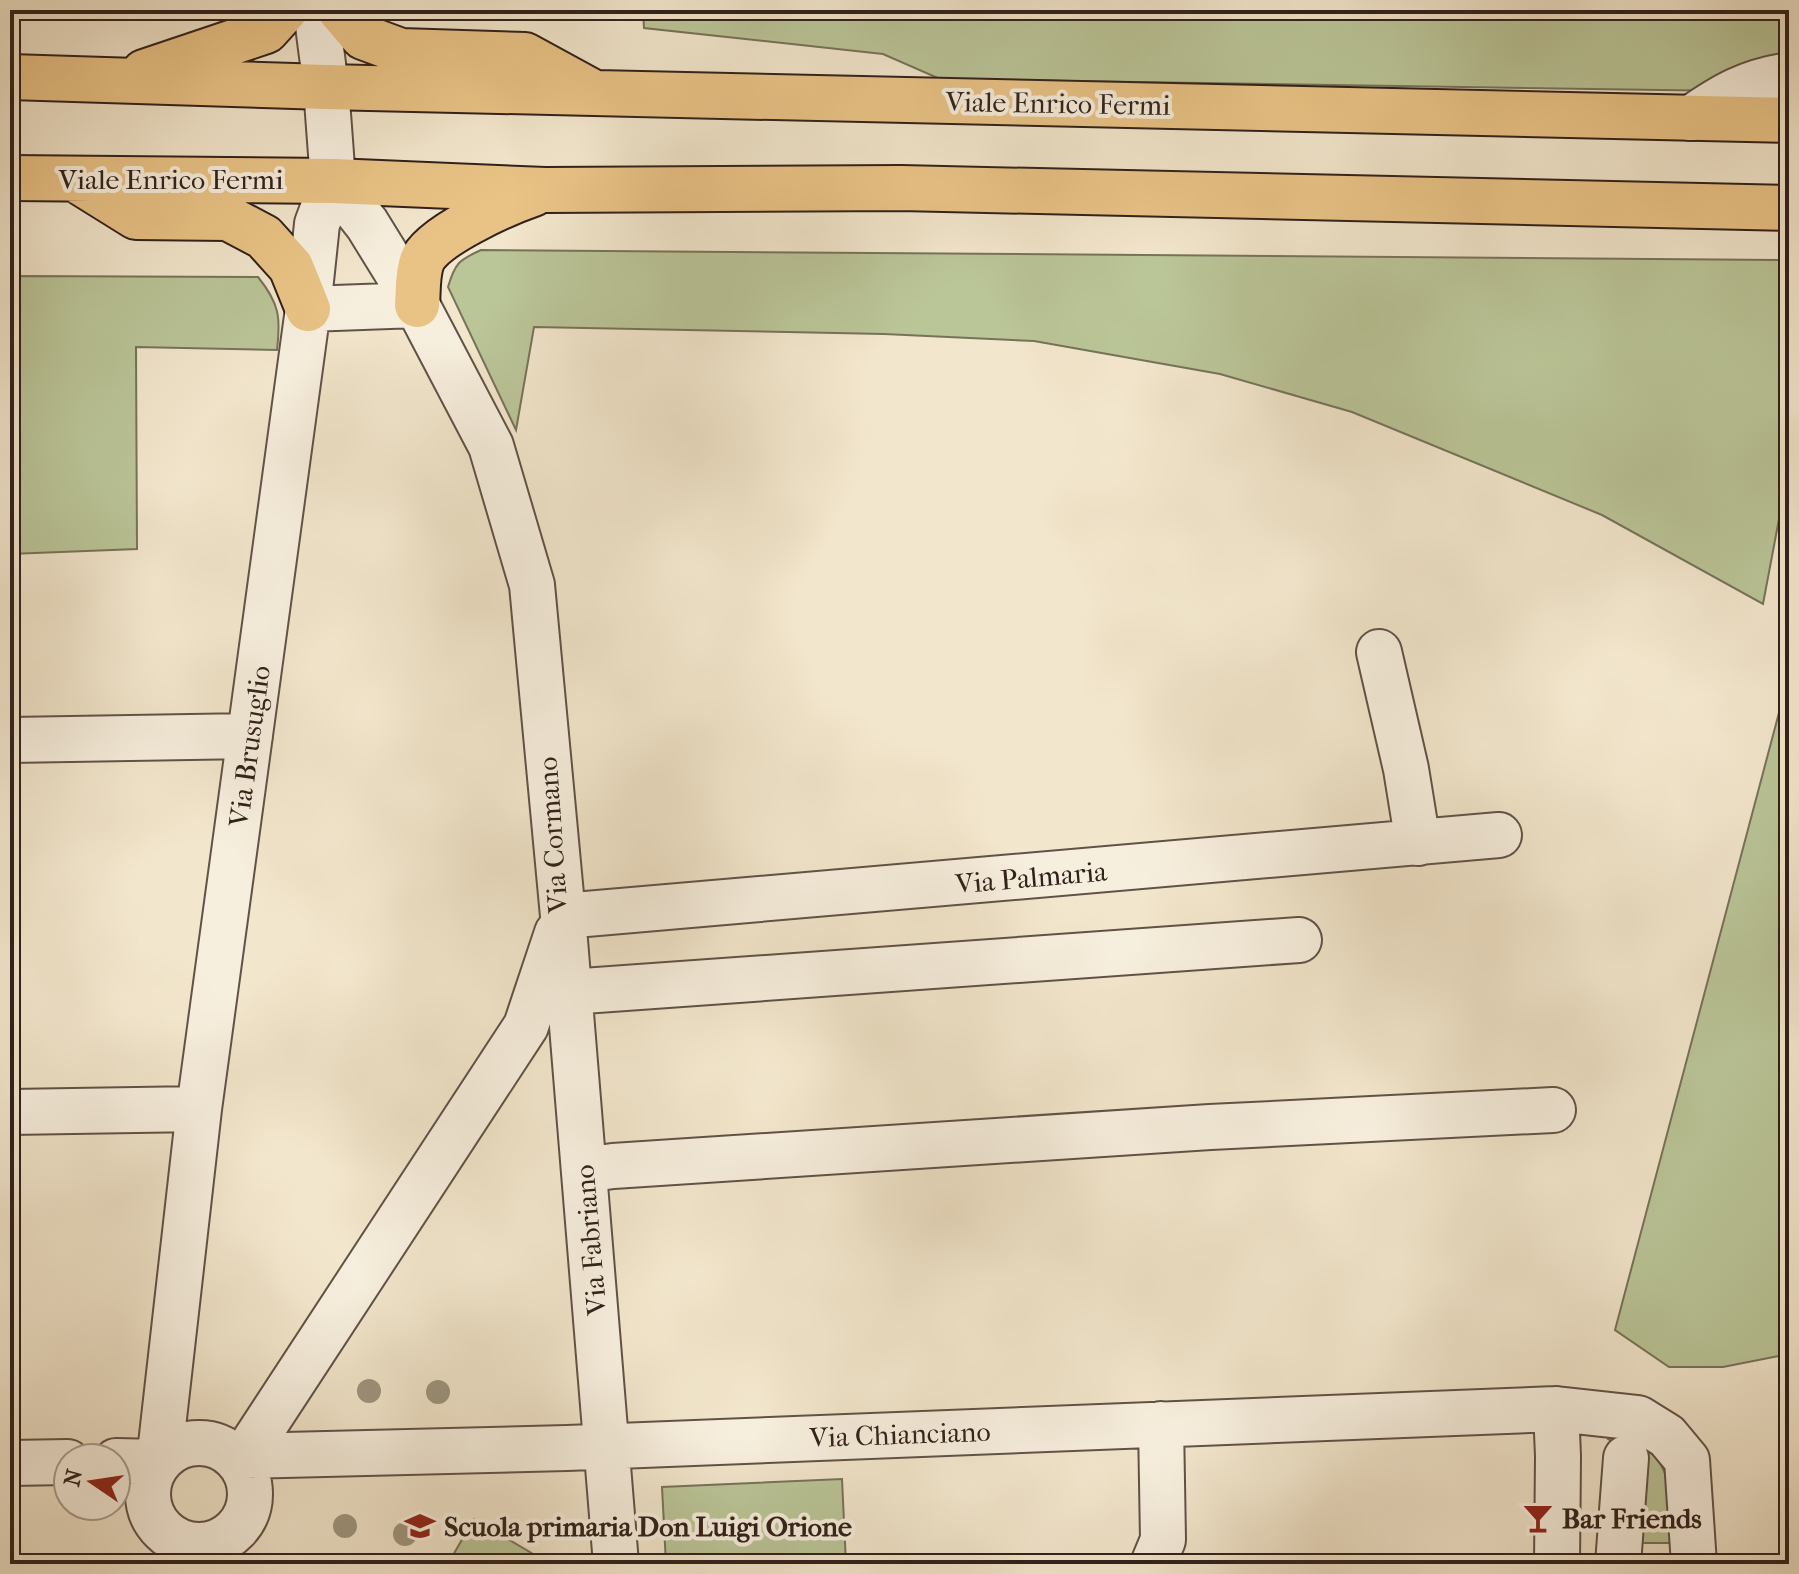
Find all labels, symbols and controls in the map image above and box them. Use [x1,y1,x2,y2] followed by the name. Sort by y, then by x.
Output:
[944,85,1171,122] street label: Viale Enrico Fermi
[58,163,283,196] street label: Viale Enrico Fermi
[222,663,277,830] street label: Via Brusuglio
[531,756,574,915] street label: Via Cormano
[953,854,1109,901] street label: Via Palmaria
[567,1163,614,1318] street label: Via Fabriano
[808,1415,991,1454] street label: Via Chianciano
[52,1442,132,1522] north arrow
[59,1466,88,1489] text: N
[1521,1501,1555,1535] bar icon: Bar Friends
[1562,1502,1702,1535] place label: Bar Friends
[403,1509,437,1543] school or university icon: Scuola primaria Don Luigi Orione
[444,1510,852,1543] place label: Scuola primaria Don Luigi Orione

